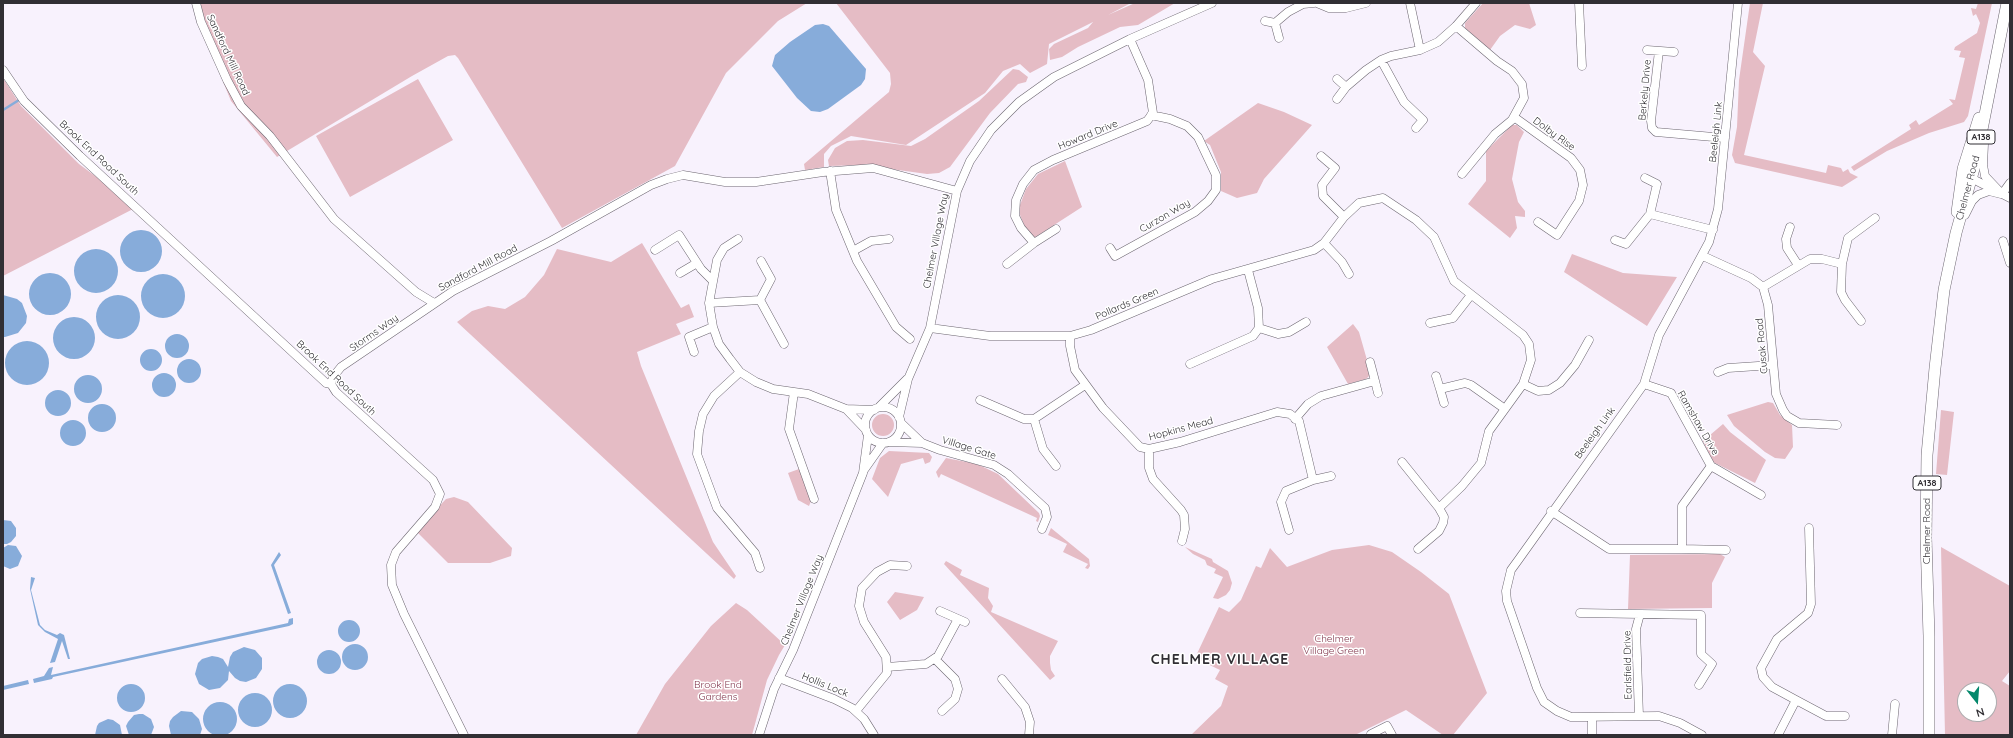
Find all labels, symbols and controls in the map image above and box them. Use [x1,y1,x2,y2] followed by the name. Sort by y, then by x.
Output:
[204,13,252,97] street label: Sandford Mill Road
[1636,59,1654,121] street label: Berkely Drive
[1707,101,1725,163] street label: Beeleigh Link
[1531,115,1577,153] street label: Dolby Rise
[57,118,141,198] street label: Brook End Road South
[1056,118,1120,152] street label: Howard Drive
[1967,130,1995,144] road number: A138
[1954,154,1982,222] street label: Chelmer Road
[921,192,951,290] street label: Chelmer Village Way
[1137,197,1193,235] street label: Curzon Way
[436,242,520,294] street label: Sandford Mill Road
[1094,285,1160,323] street label: Pollards Green
[347,312,401,354] street label: Storms Way
[1754,318,1770,374] street label: Cusak Road
[294,338,378,418] street label: Brook End Road South
[1675,389,1721,457] street label: Ramshaw Drive
[1572,405,1618,461] street label: Beeleigh Link
[1148,415,1214,443] street label: Hopkins Mead
[940,434,998,462] street label: Village Gate
[1913,476,1941,490] road number: A138
[1921,498,1933,564] street label: Chelmer Road
[778,553,826,647] street label: Chelmer Village Way
[1621,630,1635,700] street label: Earlsfield Drive
[1303,633,1365,656] park label: Chelmer Village Green
[1151,652,1289,668] district label: CHELMER VILLAGE
[800,670,850,700] street label: Hollis Lock
[694,679,742,702] park label: Brook End Gardens
[1957,682,1997,722] north arrow
[1974,705,1986,720] text: N

